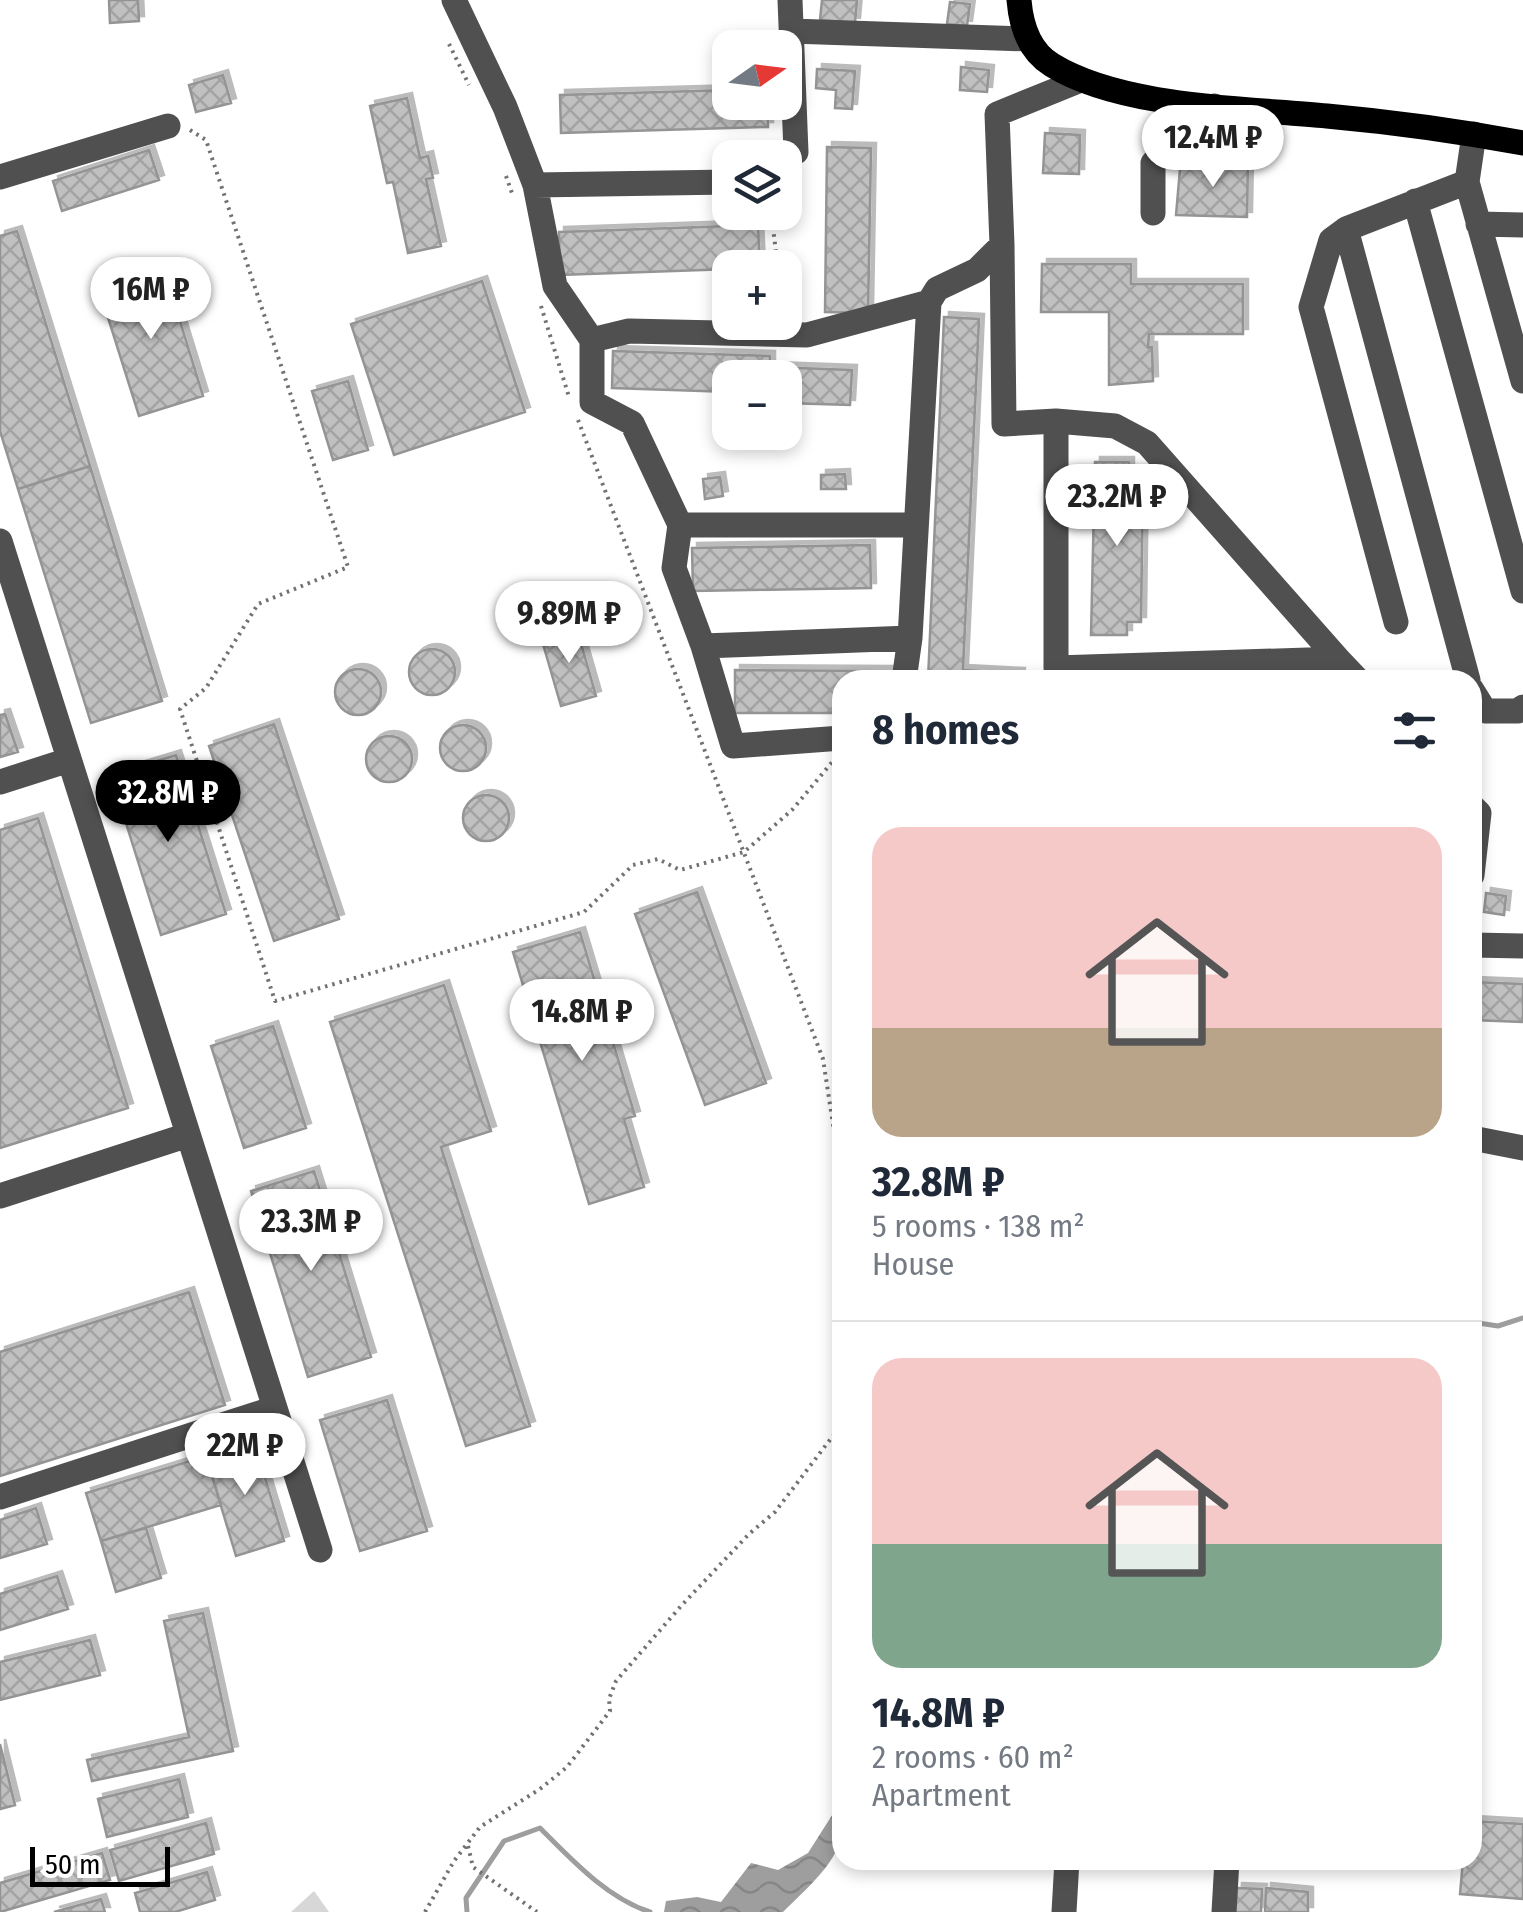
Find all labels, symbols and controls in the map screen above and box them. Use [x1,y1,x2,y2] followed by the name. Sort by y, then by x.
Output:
[712,30,802,120] north arrow
[712,30,802,450] map controls
[1121,105,1305,190] pin: 12.4M ₽
[1164,118,1262,156] text: 12.4M ₽
[712,140,802,230] button: layers
[712,250,802,340] button: +
[81,257,221,342] pin: 16M ₽
[112,270,190,308] text: 16M ₽
[712,360,802,450] button: −
[1025,464,1209,549] pin: 23.2M ₽
[1067,477,1167,515] text: 23.2M ₽
[477,581,661,666] pin: 9.89M ₽
[517,594,621,632] text: 9.89M ₽
[1387,703,1442,758] icon: filters
[872,705,1019,755] text: 8 homes
[76,760,260,845] pin: 32.8M ₽
[118,773,218,811] text: 32.8M ₽
[1067,892,1247,1072] icon: home
[490,979,674,1064] pin: 14.8M ₽
[531,992,633,1030] text: 14.8M ₽
[872,1157,1004,1207] text: 32.8M ₽
[219,1189,403,1274] pin: 23.3M ₽
[261,1202,361,1240] text: 23.3M ₽
[872,1207,1085,1245] text: 5 rooms · 138 m²
[872,1245,954,1283] text: House
[175,1413,315,1498] pin: 22M ₽
[1067,1423,1247,1603] icon: home
[207,1426,283,1464] text: 22M ₽
[872,1688,1005,1738] text: 14.8M ₽
[872,1738,1074,1776] text: 2 rooms · 60 m²
[872,1776,1011,1814] text: Apartment
[30,1842,170,1886] scale bar
[45,1848,101,1881] text: 50 m

